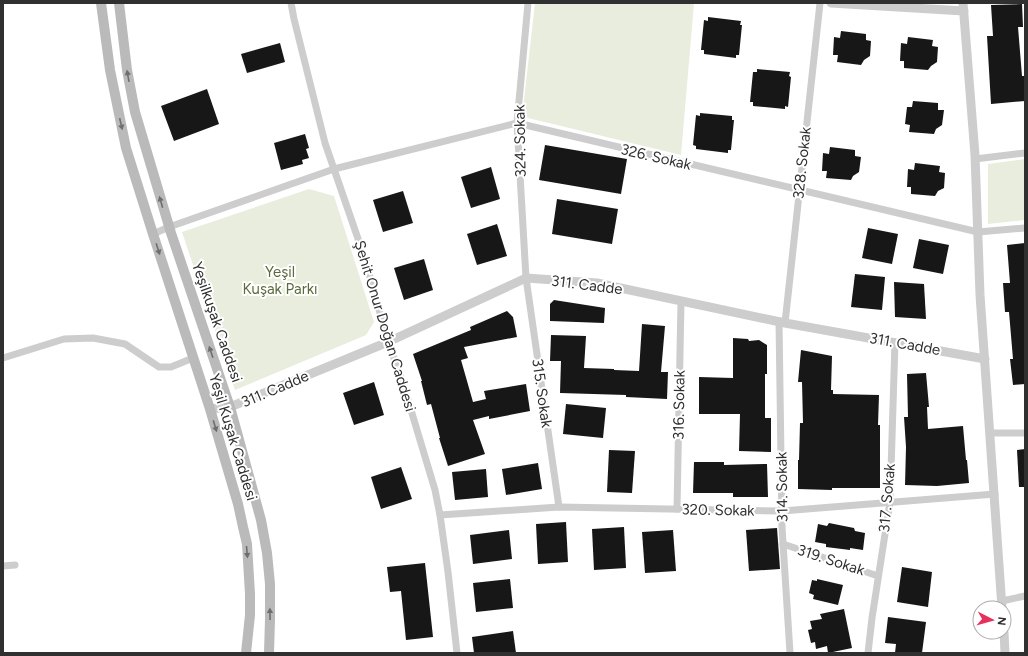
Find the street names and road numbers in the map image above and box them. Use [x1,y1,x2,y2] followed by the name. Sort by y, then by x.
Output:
[510,104,530,177] street label: 324. Sokak
[789,125,815,200] street label: 328. Sokak
[619,140,694,174] street label: 326. Sokak
[350,238,420,414] street label: Şehit Onur Doğan Caddesi
[188,259,246,385] street label: Yeşilkuşak Caddesi
[550,272,624,298] street label: 311. Cadde
[868,329,942,359] street label: 311. Cadde
[528,357,556,430] street label: 315. Sokak
[239,367,311,411] street label: 311. Cadde
[669,369,689,440] street label: 316. Sokak
[205,371,261,503] street label: Yeşil Kuşak Caddesi
[772,451,792,522] street label: 314. Sokak
[875,462,899,533] street label: 317. Sokak
[681,500,755,520] street label: 320. Sokak
[795,541,868,580] street label: 319. Sokak

